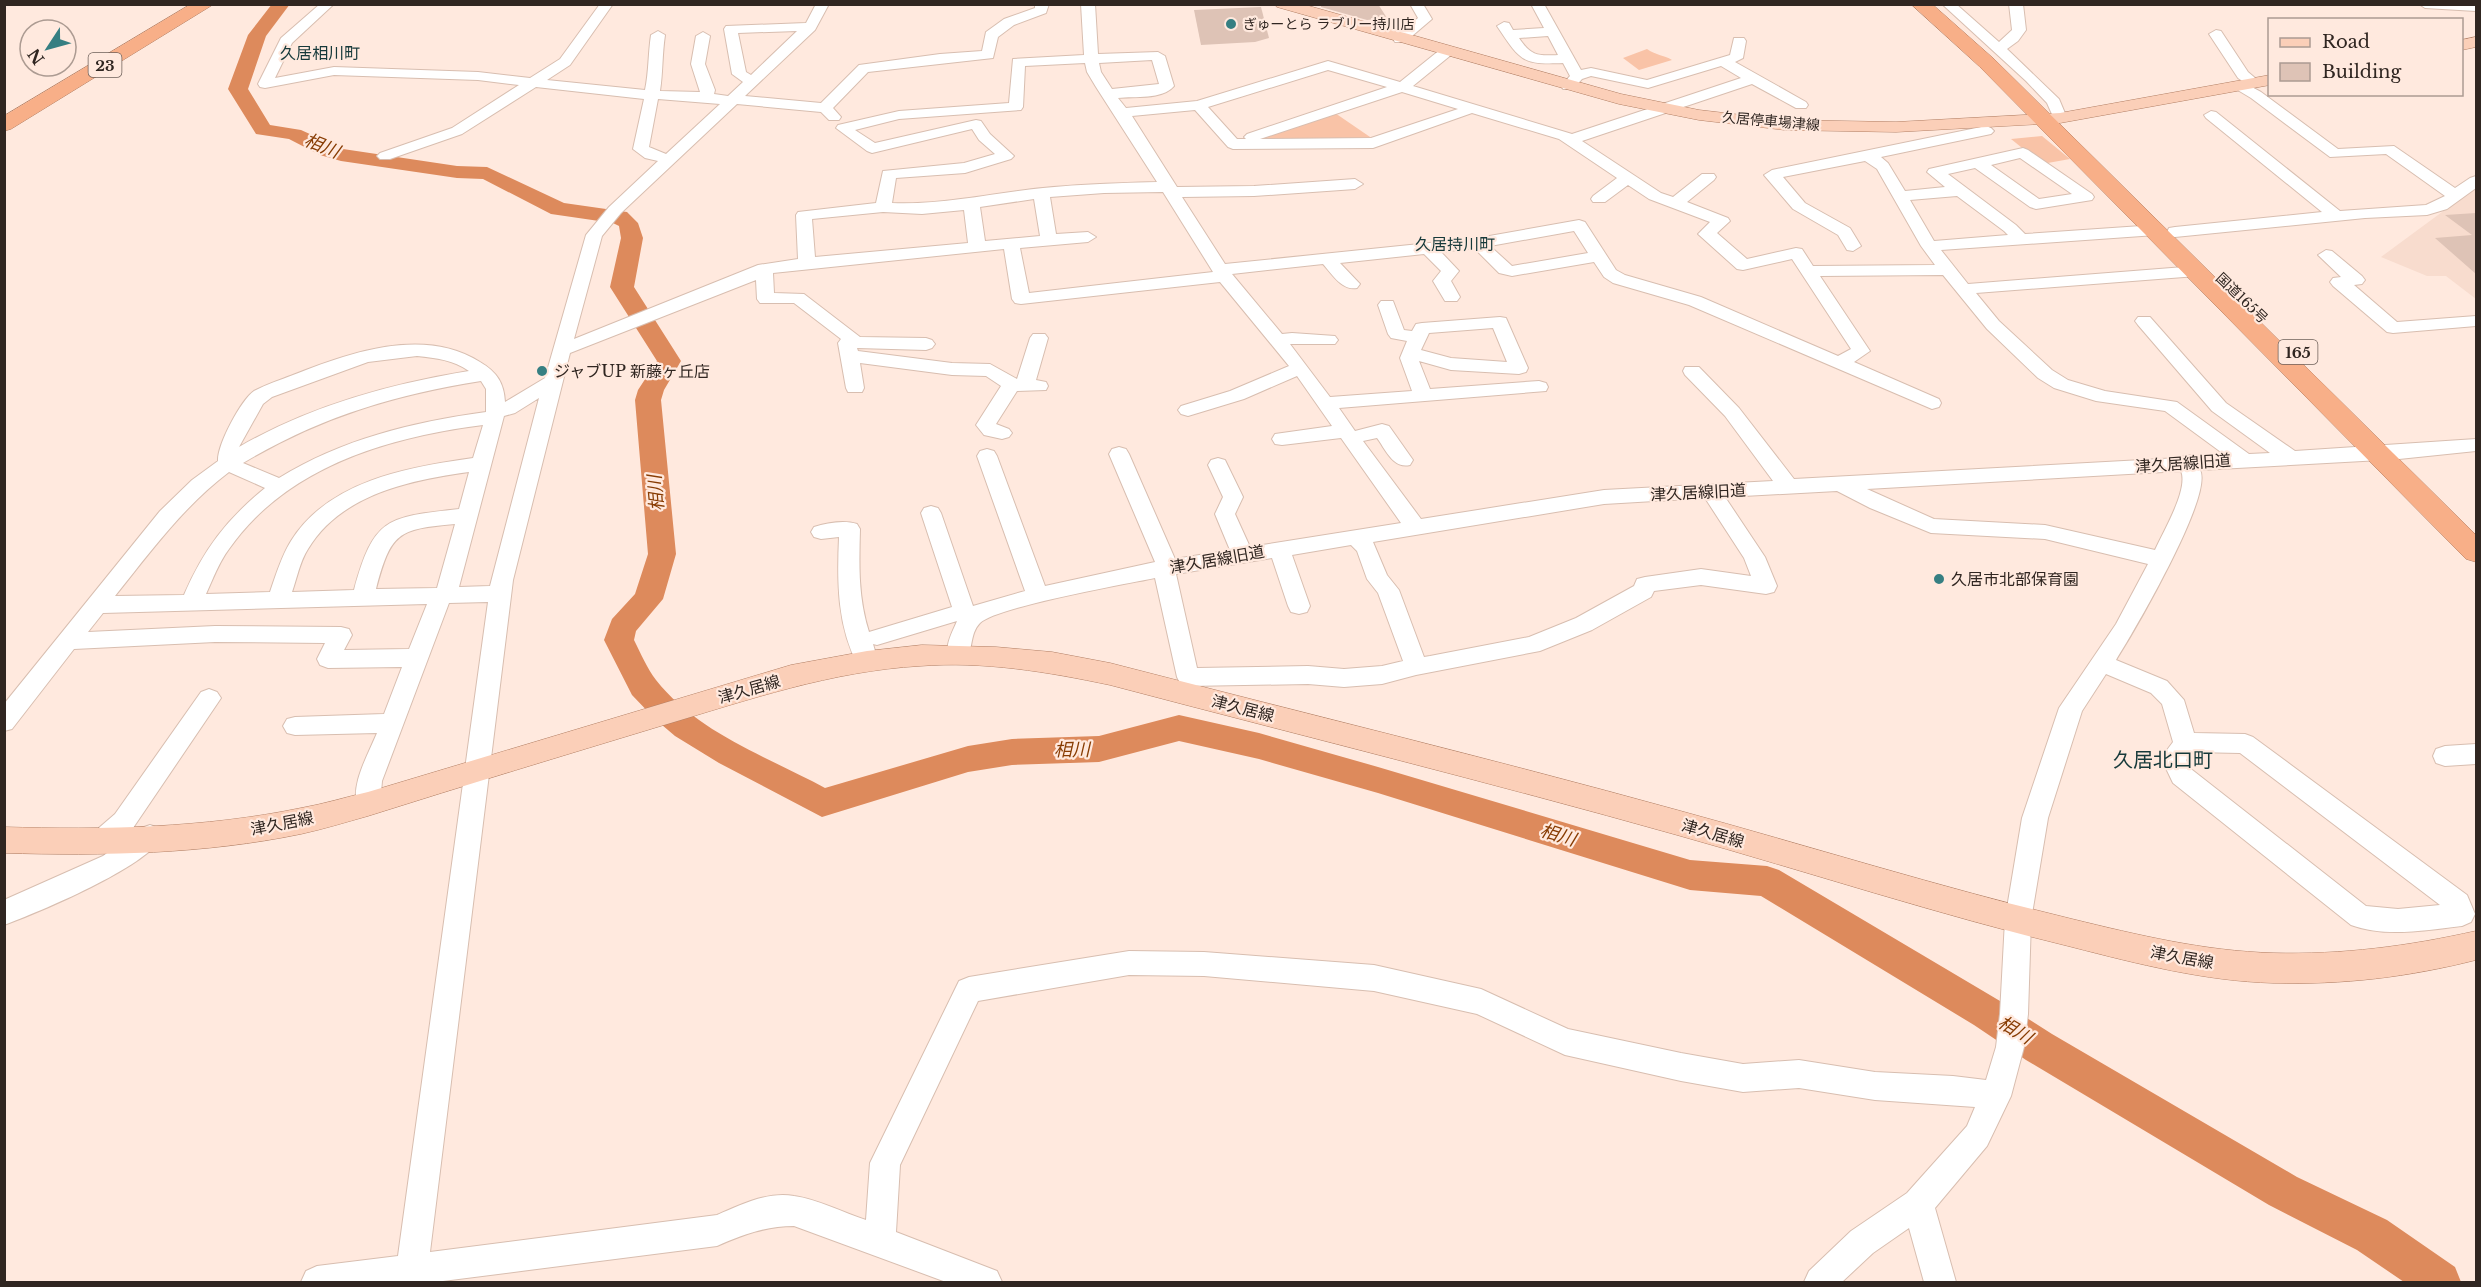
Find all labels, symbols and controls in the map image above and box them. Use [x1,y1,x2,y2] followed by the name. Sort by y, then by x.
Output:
[1243,15,1415,33] place label: ぎゅーとら ラブリー持川店
[1224,17,1238,31] marker: ぎゅーとら ラブリー持川店
[18,18,78,78] north arrow
[2268,18,2463,96] legend
[2322,31,2370,53] text: Road
[280,43,360,63] district label: 久居相川町
[23,45,48,69] text: N
[88,53,122,77] road number: 23
[2322,61,2401,83] text: Building
[1721,108,1821,134] street label: 久居停車場津線
[301,129,345,164] water label: 相川
[1415,234,1495,254] district label: 久居持川町
[2212,269,2272,327] street label: 国道165号
[2278,340,2318,364] road number: 165
[554,361,710,381] place label: ジャブUP 新藤ヶ丘店
[535,364,549,378] marker: ジャブUP 新藤ヶ丘店
[2134,450,2232,476] street label: 津久居線旧道
[643,472,669,512] water label: 相川
[1650,480,1746,504] street label: 津久居線旧道
[1168,541,1266,577] street label: 津久居線旧道
[1951,569,2079,589] place label: 久居市北部保育園
[1932,572,1946,586] marker: 久居市北部保育園
[715,671,783,707] street label: 津久居線
[1210,691,1276,725] street label: 津久居線
[1054,739,1092,761] water label: 相川
[2113,748,2213,772] district label: 久居北口町
[249,807,315,839] street label: 津久居線
[1679,815,1747,851] street label: 津久居線
[1538,819,1580,851] water label: 相川
[2149,942,2215,972] street label: 津久居線
[1994,1011,2038,1050] water label: 相川

